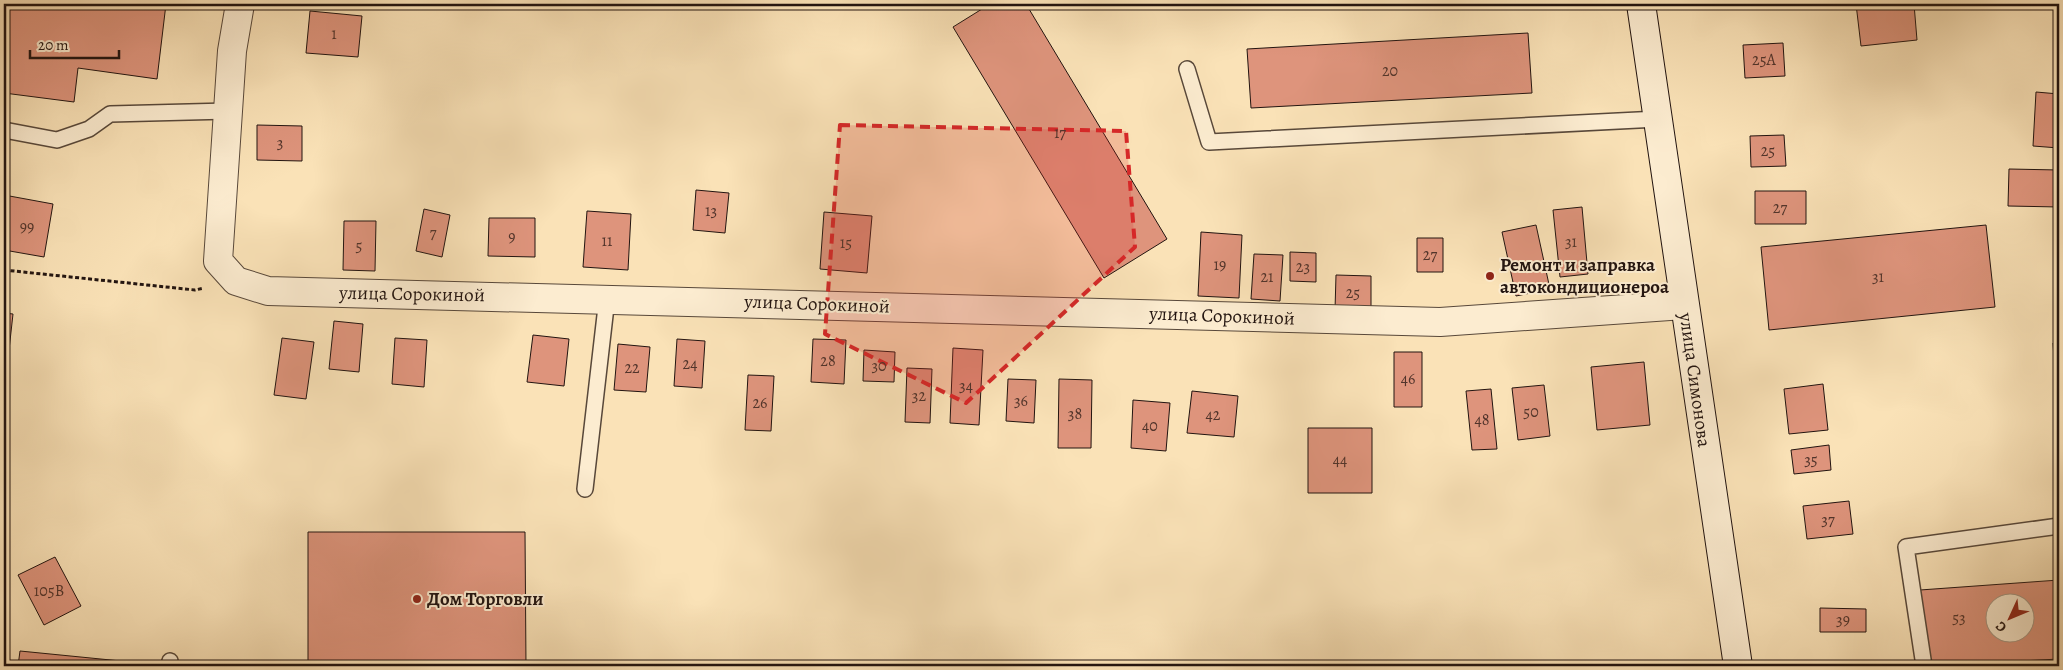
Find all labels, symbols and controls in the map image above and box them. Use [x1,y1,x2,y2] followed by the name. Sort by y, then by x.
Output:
[331,23,337,45] house number: 1
[30,28,119,60] scale bar
[38,35,69,55] text: 20 m
[1752,49,1777,71] house number: 25А
[1382,60,1398,82] house number: 20
[1054,122,1066,144] house number: 17
[277,132,283,154] house number: 3
[1761,140,1775,162] house number: 25
[1773,197,1787,219] house number: 27
[705,200,717,222] house number: 13
[20,216,34,238] house number: 99
[430,222,437,244] house number: 7
[508,226,516,248] house number: 9
[602,230,613,252] house number: 11
[1565,231,1578,253] house number: 31
[840,232,852,254] house number: 15
[356,235,363,257] house number: 5
[1423,244,1437,266] house number: 27
[1500,252,1670,300] place label: Ремонт и заправка автокондиционероа
[1214,254,1226,276] house number: 19
[1296,256,1310,278] house number: 23
[1260,266,1274,288] house number: 21
[1872,266,1885,288] house number: 31
[1484,270,1496,282] marker: Ремонт и заправка автокондиционероа
[338,280,485,308] street label: улица Сорокиной
[1346,282,1360,304] house number: 25
[743,288,890,320] street label: улица Сорокиной
[1148,300,1295,332] street label: улица Сорокиной
[1673,310,1717,449] street label: улица Симонова
[820,350,836,372] house number: 28
[683,353,697,375] house number: 24
[871,355,887,377] house number: 30
[624,357,640,379] house number: 22
[1401,368,1415,390] house number: 46
[959,375,973,397] house number: 34
[912,385,927,407] house number: 32
[1014,390,1028,412] house number: 36
[753,392,768,414] house number: 26
[1523,401,1539,423] house number: 50
[1068,403,1082,425] house number: 38
[1206,404,1221,426] house number: 42
[1474,409,1490,431] house number: 48
[1142,415,1158,437] house number: 40
[1333,449,1347,471] house number: 44
[1804,449,1818,471] house number: 35
[1821,509,1835,531] house number: 37
[34,580,64,602] house number: 105В
[427,586,544,612] place label: Дом Торговли
[1986,592,2036,642] north arrow
[411,593,423,605] marker: Дом Торговли
[1952,607,1966,629] house number: 53
[1836,609,1850,631] house number: 39
[1991,617,2011,636] text: С

